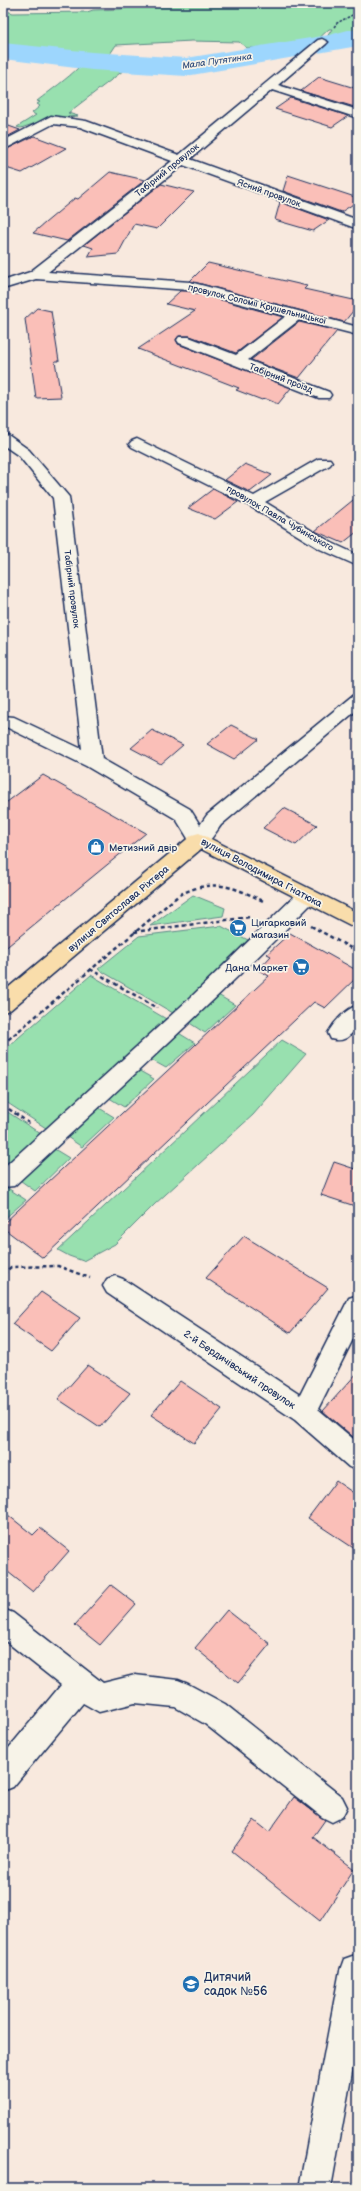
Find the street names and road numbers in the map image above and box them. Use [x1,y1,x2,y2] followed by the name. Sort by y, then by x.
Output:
[133,141,202,199] street label: Табірний провулок
[236,177,302,210] street label: Ясний провулок
[187,282,328,327] street label: провулок Соломії Крушельницької
[247,361,315,396] street label: Табірний проїзд
[224,483,336,554] street label: провулок Павла Чубинського
[61,549,82,629] street label: Табірний провулок
[199,836,324,910] street label: вулиця Володимира Гнатюка
[66,863,172,954] street label: вулиця Святослава Ріхтера
[181,1328,298,1412] street label: 2-й Бердичівський провулок

